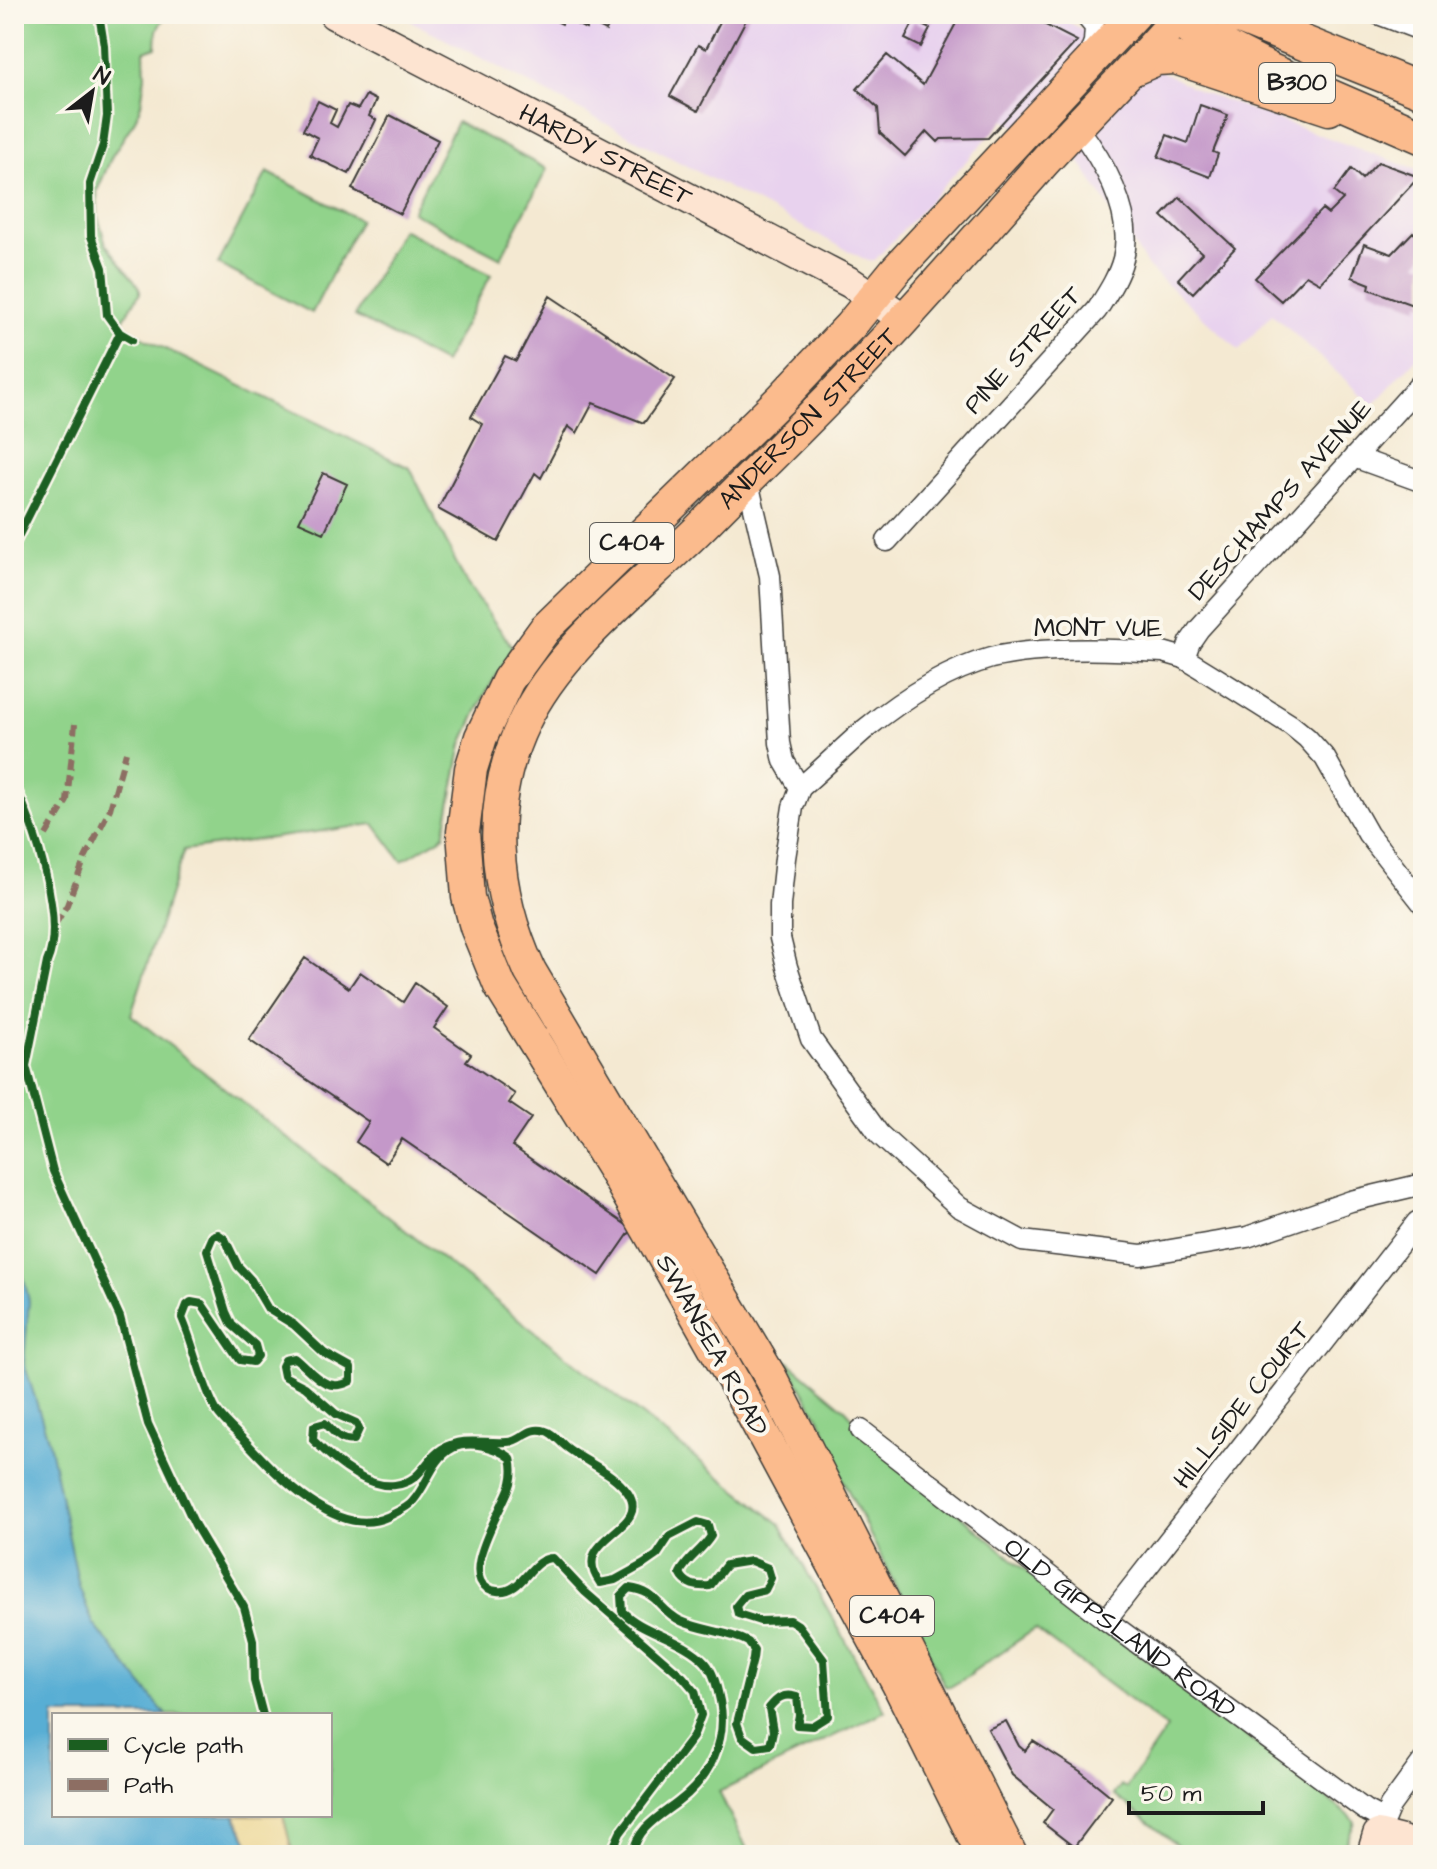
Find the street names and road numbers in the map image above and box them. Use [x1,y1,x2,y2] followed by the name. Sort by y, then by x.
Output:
[1259,63,1335,103] road number: B300
[513,95,699,216] street label: HARDY STREET
[956,278,1091,422] street label: PINE STREET
[710,318,907,518] street label: ANDERSON STREET
[1180,391,1380,609] street label: DESCHAMPS AVENUE
[590,523,674,563] road number: C404
[1034,610,1162,646] street label: MONT VUE
[647,1248,777,1443] street label: SWANSEA ROAD
[1165,1313,1320,1497] street label: HILLSIDE COURT
[996,1529,1243,1728] street label: OLD GIPPSLAND ROAD
[850,1596,934,1636] road number: C404

